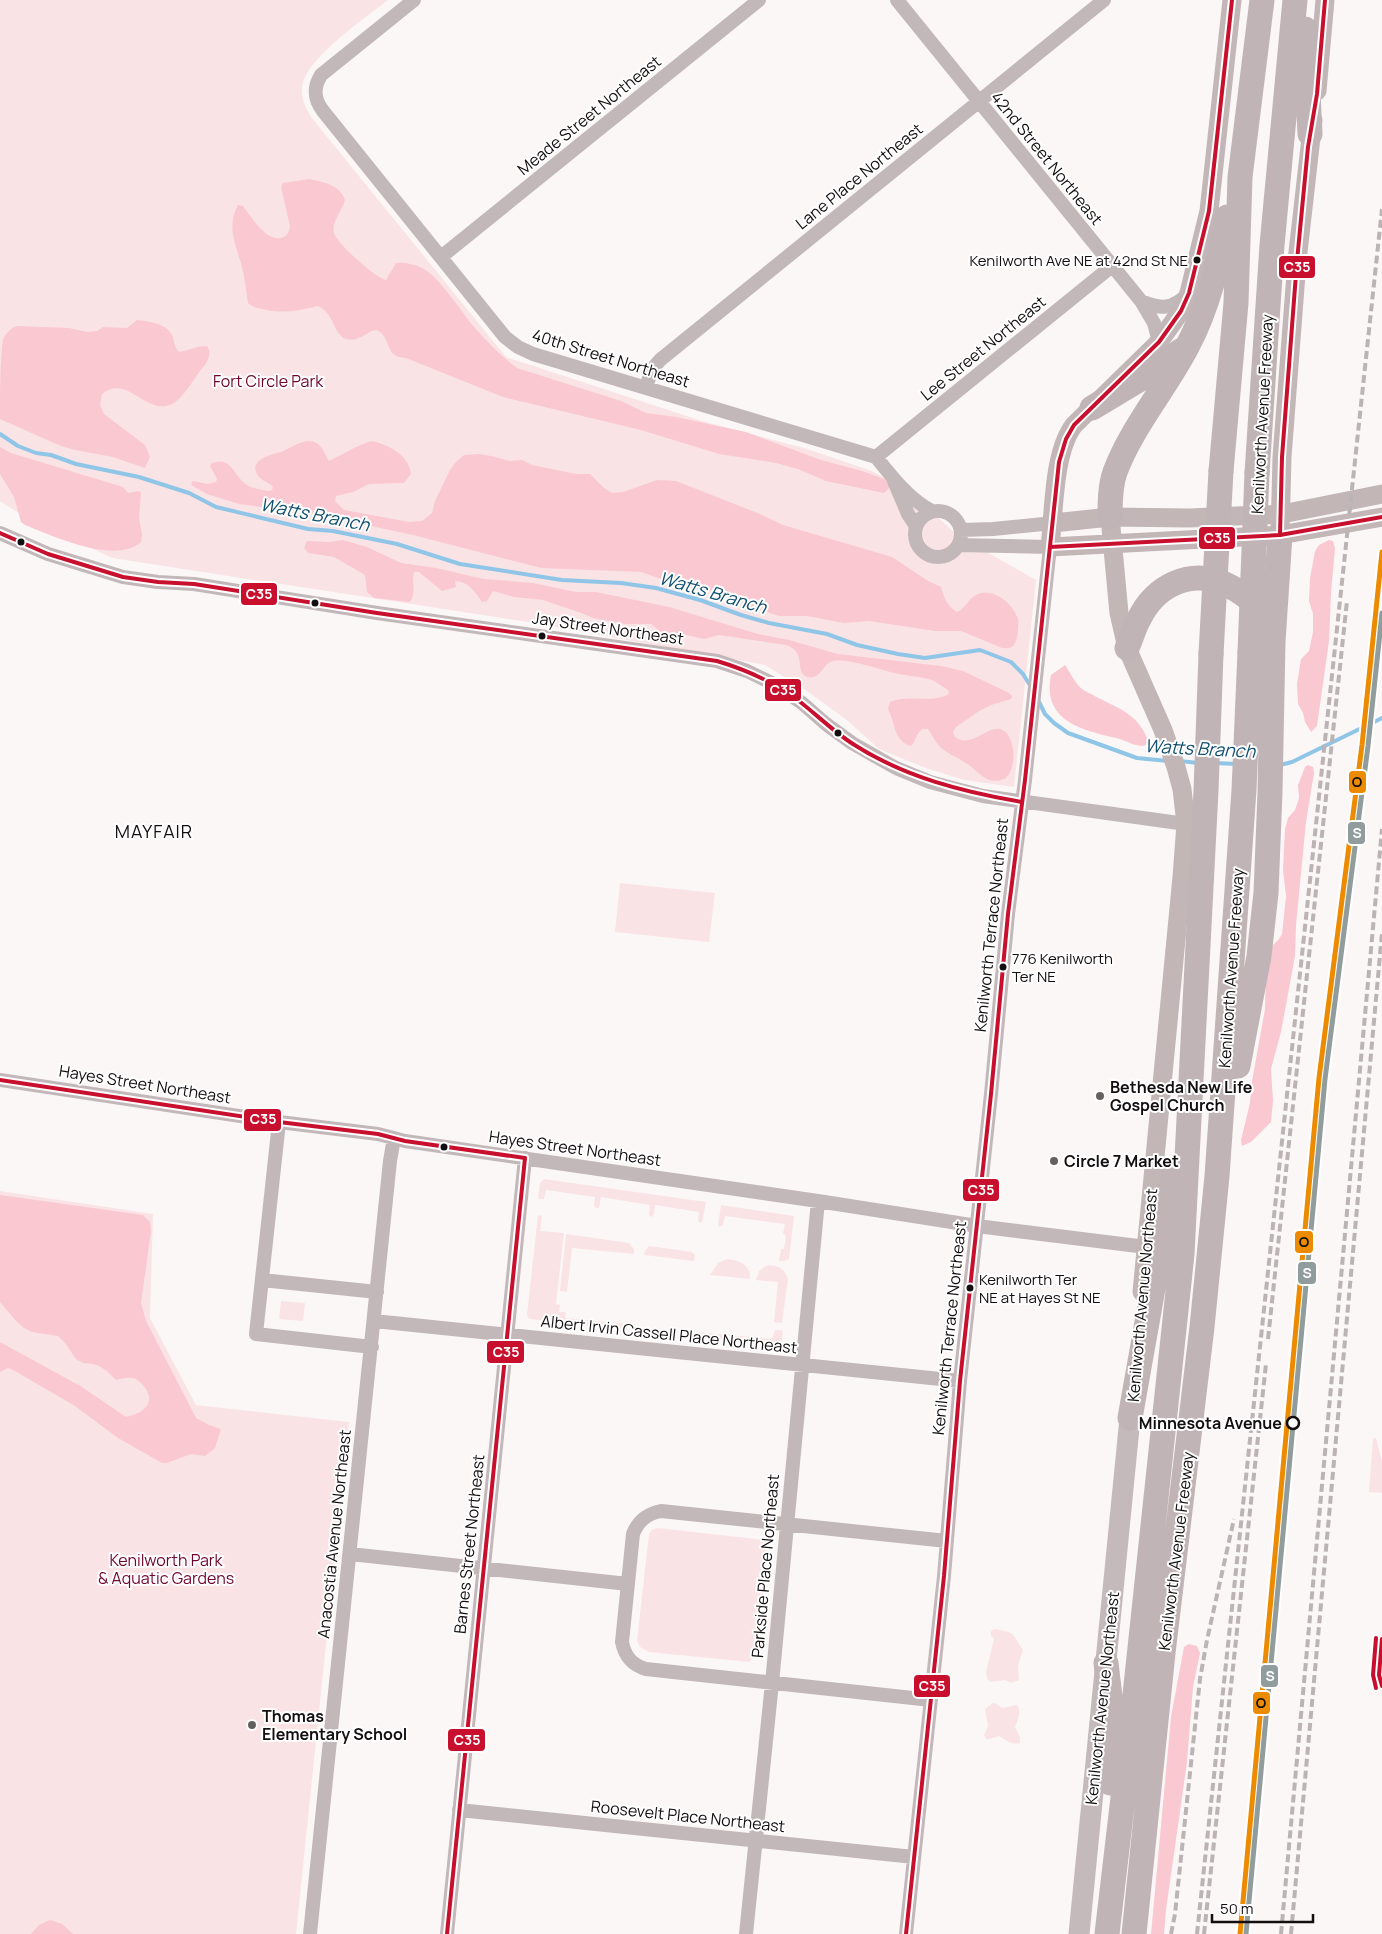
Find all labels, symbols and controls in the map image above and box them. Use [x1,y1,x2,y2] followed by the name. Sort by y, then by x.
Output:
[513,50,665,180] street label: Meade Street Northeast
[986,87,1108,229] street label: 42nd Street Northeast
[791,118,927,234] street label: Lane Place Northeast
[969,250,1188,271] place label: Kenilworth Ave NE at 42nd St NE
[1192,255,1202,265] marker: Kenilworth Ave NE at 42nd St NE
[1278,255,1316,279] line badge: C35
[1284,257,1310,276] text: C35
[916,291,1050,405] street label: Lee Street Northeast
[1246,313,1278,514] street label: Kenilworth Avenue Freeway
[530,324,692,392] street label: 40th Street Northeast
[213,370,324,392] park label: Fort Circle Park
[258,492,373,537] water label: Watts Branch
[1198,526,1236,550] line badge: C35
[1204,528,1230,547] text: C35
[16,537,26,547] unlabelled marker
[656,565,771,619] water label: Watts Branch
[240,582,278,606] line badge: C35
[246,584,272,603] text: C35
[310,598,320,608] unlabelled marker
[531,606,685,650] street label: Jay Street Northeast
[537,631,547,641] unlabelled marker
[764,678,802,702] line badge: C35
[770,680,796,699] text: C35
[833,728,843,738] unlabelled marker
[1144,733,1257,763] water label: Watts Branch
[1348,770,1367,794] line badge: O
[1352,772,1363,791] text: O
[969,817,1013,1033] street label: Kenilworth Terrace Northeast
[115,819,193,843] district label: MAYFAIR
[1347,821,1366,845] line badge: S
[1352,823,1362,842] text: S
[1213,867,1249,1068] street label: Kenilworth Avenue Freeway
[1012,948,1113,987] place label: 776 Kenilworth Ter NE
[998,962,1008,972] marker: 776 Kenilworth Ter NE
[58,1060,232,1108] street label: Hayes Street Northeast
[1110,1076,1253,1116] place label: Bethesda New Life Gospel Church
[1094,1090,1106,1102] marker: Bethesda New Life Gospel Church
[243,1108,282,1132] line badge: C35
[250,1109,276,1128] text: C35
[488,1125,662,1171] street label: Hayes Street Northeast
[439,1142,449,1152] unlabelled marker
[1064,1150,1179,1172] place label: Circle 7 Market
[1048,1155,1060,1167] marker: Circle 7 Market
[962,1178,1000,1202] line badge: C35
[968,1180,994,1199] text: C35
[1122,1187,1162,1403] street label: Kenilworth Avenue Northeast
[927,1220,971,1436] street label: Kenilworth Terrace Northeast
[1294,1230,1314,1254] line badge: O
[1299,1232,1310,1251] text: O
[1297,1261,1317,1285] line badge: S
[1302,1263,1312,1282] text: S
[979,1269,1101,1308] place label: Kenilworth Ter NE at Hayes St NE
[965,1283,975,1293] marker: Kenilworth Ter NE at Hayes St NE
[540,1310,798,1358] street label: Albert Irvin Cassell Place Northeast
[486,1340,525,1364] line badge: C35
[493,1342,519,1361] text: C35
[1139,1412,1282,1434] place label: Minnesota Avenue
[1286,1416,1300,1430] marker: Minnesota Avenue
[312,1428,356,1640] street label: Anacostia Avenue Northeast
[1153,1450,1199,1652] street label: Kenilworth Avenue Freeway
[449,1453,489,1635] street label: Barnes Street Northeast
[746,1473,784,1659] street label: Parkside Place Northeast
[98,1549,234,1589] park label: Kenilworth Park & Aquatic Gardens
[1080,1590,1124,1806] street label: Kenilworth Avenue Northeast
[1260,1664,1279,1688] line badge: S
[1265,1666,1275,1685] text: S
[913,1674,951,1698] line badge: C35
[919,1676,945,1695] text: C35
[1252,1691,1271,1715] line badge: O
[1256,1693,1267,1712] text: O
[262,1705,407,1745] place label: Thomas Elementary School
[246,1719,258,1731] marker: Thomas Elementary School
[447,1728,486,1752] line badge: C35
[454,1730,480,1749] text: C35
[590,1795,786,1837] street label: Roosevelt Place Northeast
[1212,1892,1313,1924] scale bar
[1220,1898,1254,1919] text: 50 m

